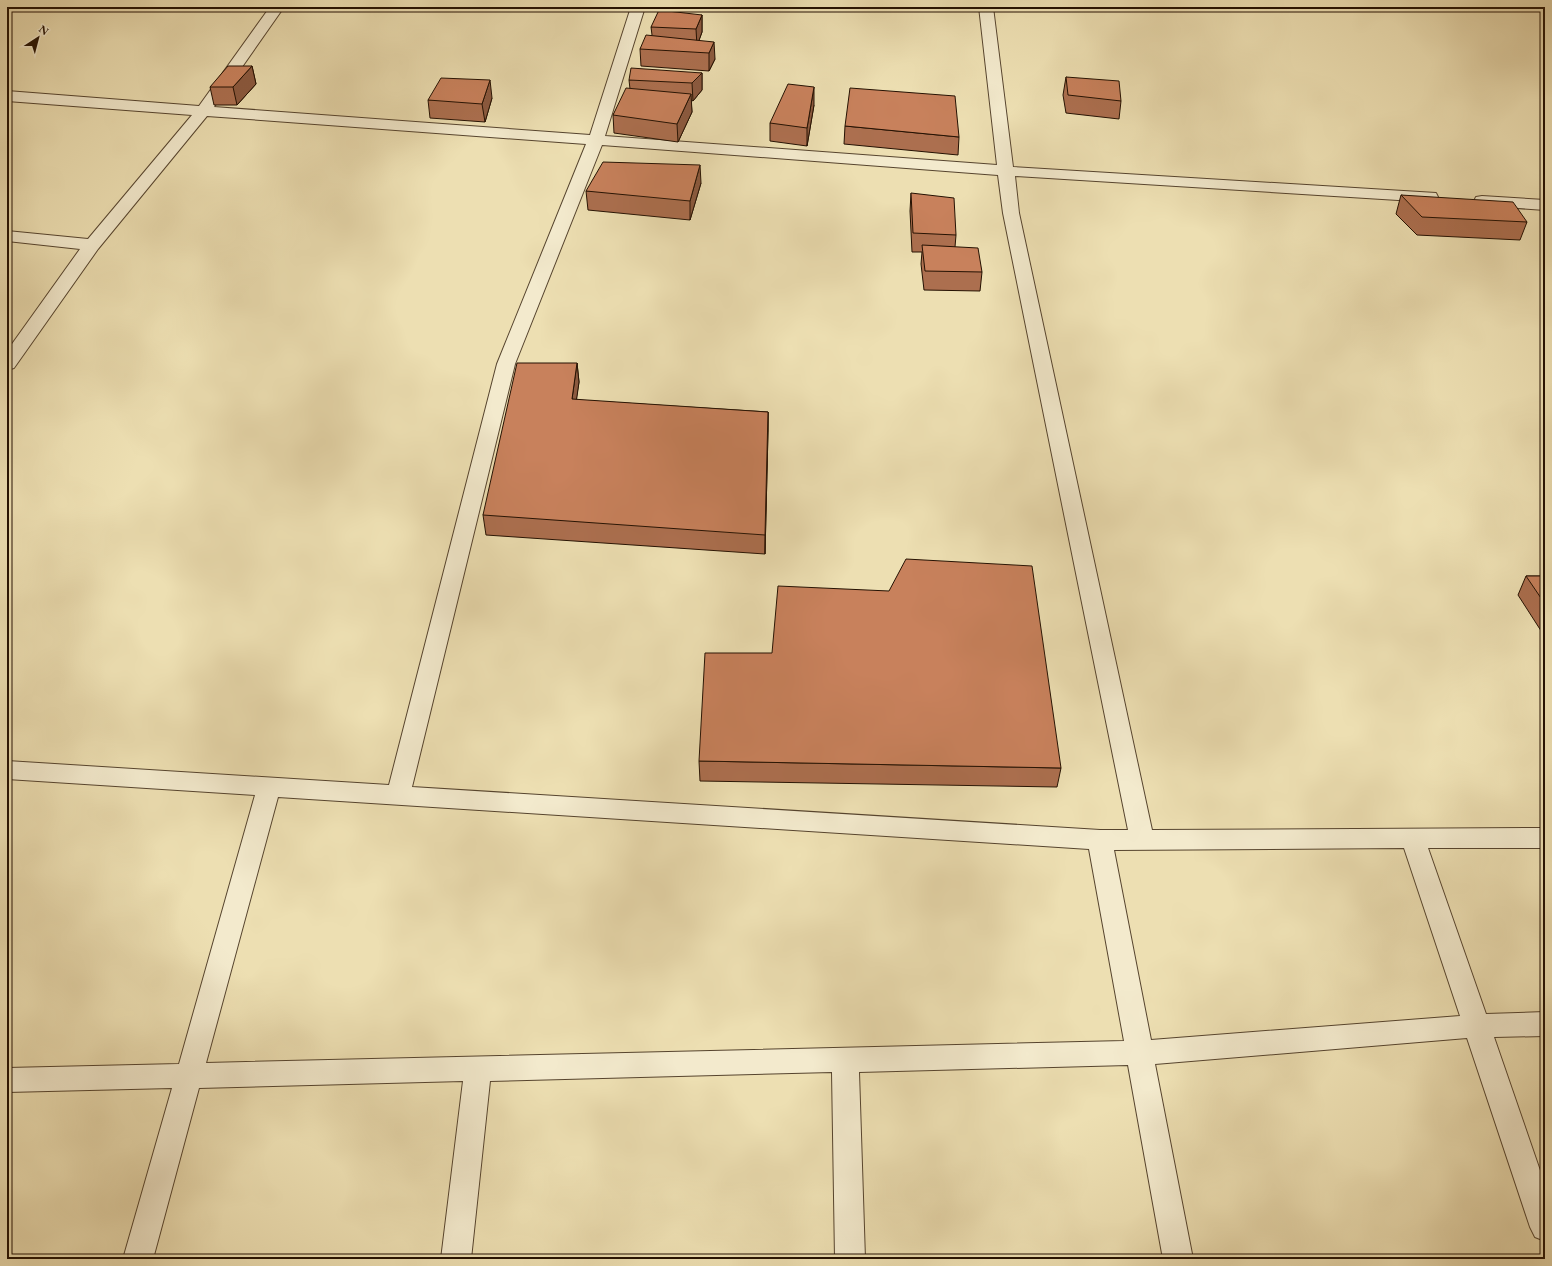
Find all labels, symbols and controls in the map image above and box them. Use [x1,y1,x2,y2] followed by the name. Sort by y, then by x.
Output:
[18,18,58,58] north arrow
[36,22,52,38] text: N

